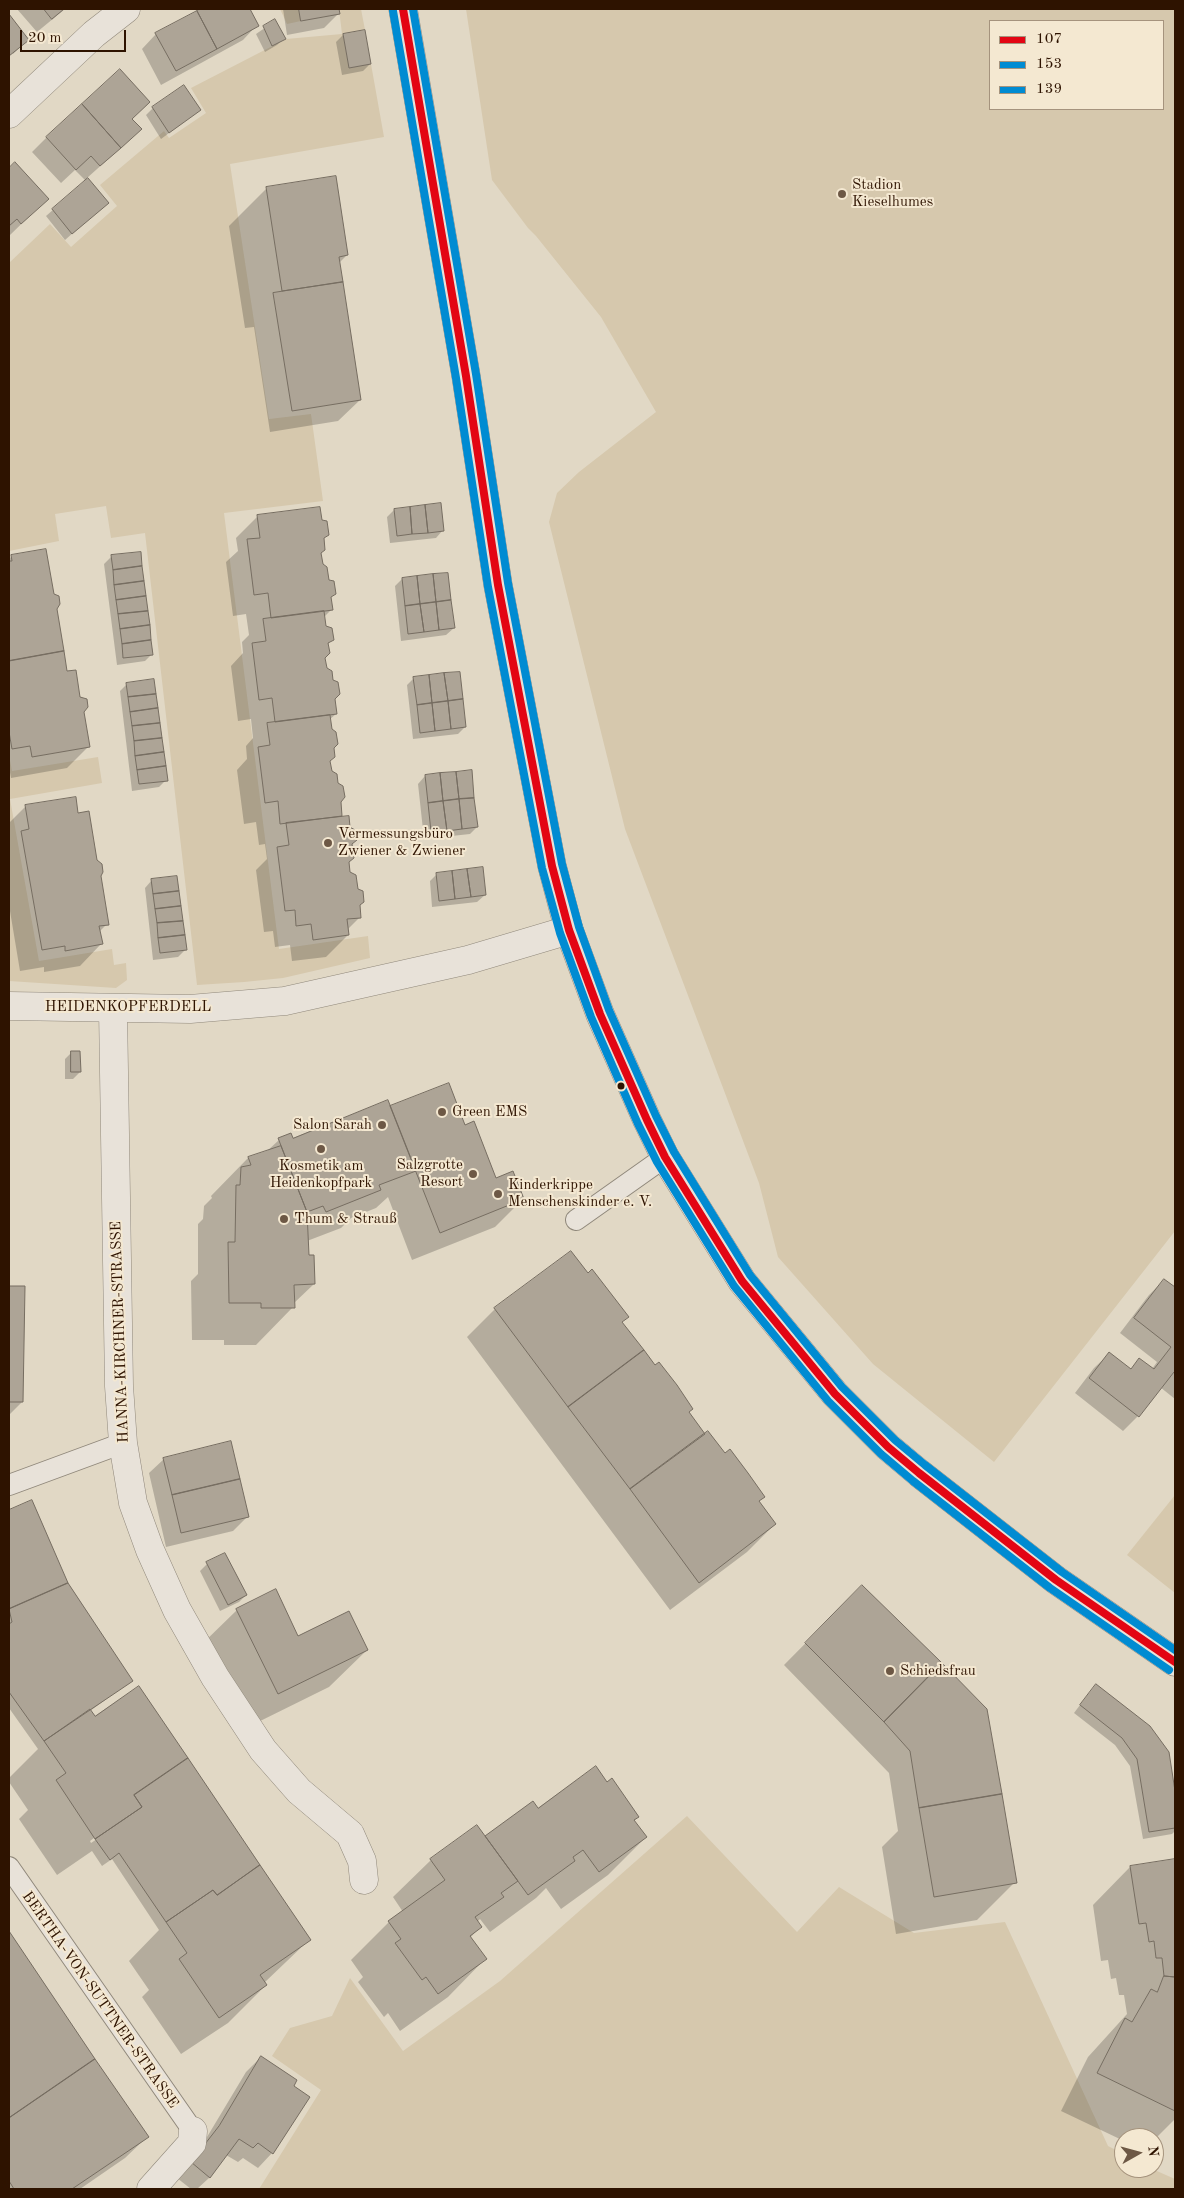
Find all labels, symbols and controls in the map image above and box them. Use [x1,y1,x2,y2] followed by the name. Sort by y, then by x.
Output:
[22,20,129,52] scale bar
[989,20,1164,110] legend
[28,31,62,46] text: 20 m
[1036,32,1062,47] text: 107
[1036,57,1062,72] text: 153
[1036,82,1062,97] text: 139
[852,176,933,211] place label: Stadion Kieselhumes
[836,188,848,200] marker: Stadion Kieselhumes
[338,825,465,860] place label: Vermessungsbüro Zwiener & Zwiener
[322,837,334,849] marker: Vermessungsbüro Zwiener & Zwiener
[45,998,211,1016] street label: HEIDENKOPFERDELL
[616,1081,626,1091] unlabelled marker
[452,1103,527,1121] place label: Green EMS
[436,1106,448,1118] marker: Green EMS
[293,1116,372,1134] place label: Salon Sarah
[376,1119,388,1131] marker: Salon Sarah
[315,1143,327,1155] marker: Kosmetik am Heidenkopfpark
[397,1156,463,1191] place label: Salzgrotte Resort
[270,1157,372,1192] place label: Kosmetik am Heidenkopfpark
[467,1168,479,1180] marker: Salzgrotte Resort
[508,1176,652,1211] place label: Kinderkrippe Menschenskinder e. V.
[492,1188,504,1200] marker: Kinderkrippe Menschenskinder e. V.
[294,1210,397,1228] place label: Thum & Strauß
[278,1213,290,1225] marker: Thum & Strauß
[107,1221,133,1443] street label: HANNA-KIRCHNER-STRASSE
[900,1662,976,1680] place label: Schiedsfrau
[884,1665,896,1677] marker: Schiedsfrau
[18,1888,182,2112] street label: BERTHA-VON-SUTTNER-STRASSE
[1114,2128,1164,2178] north arrow
[1145,2145,1160,2157] text: N

